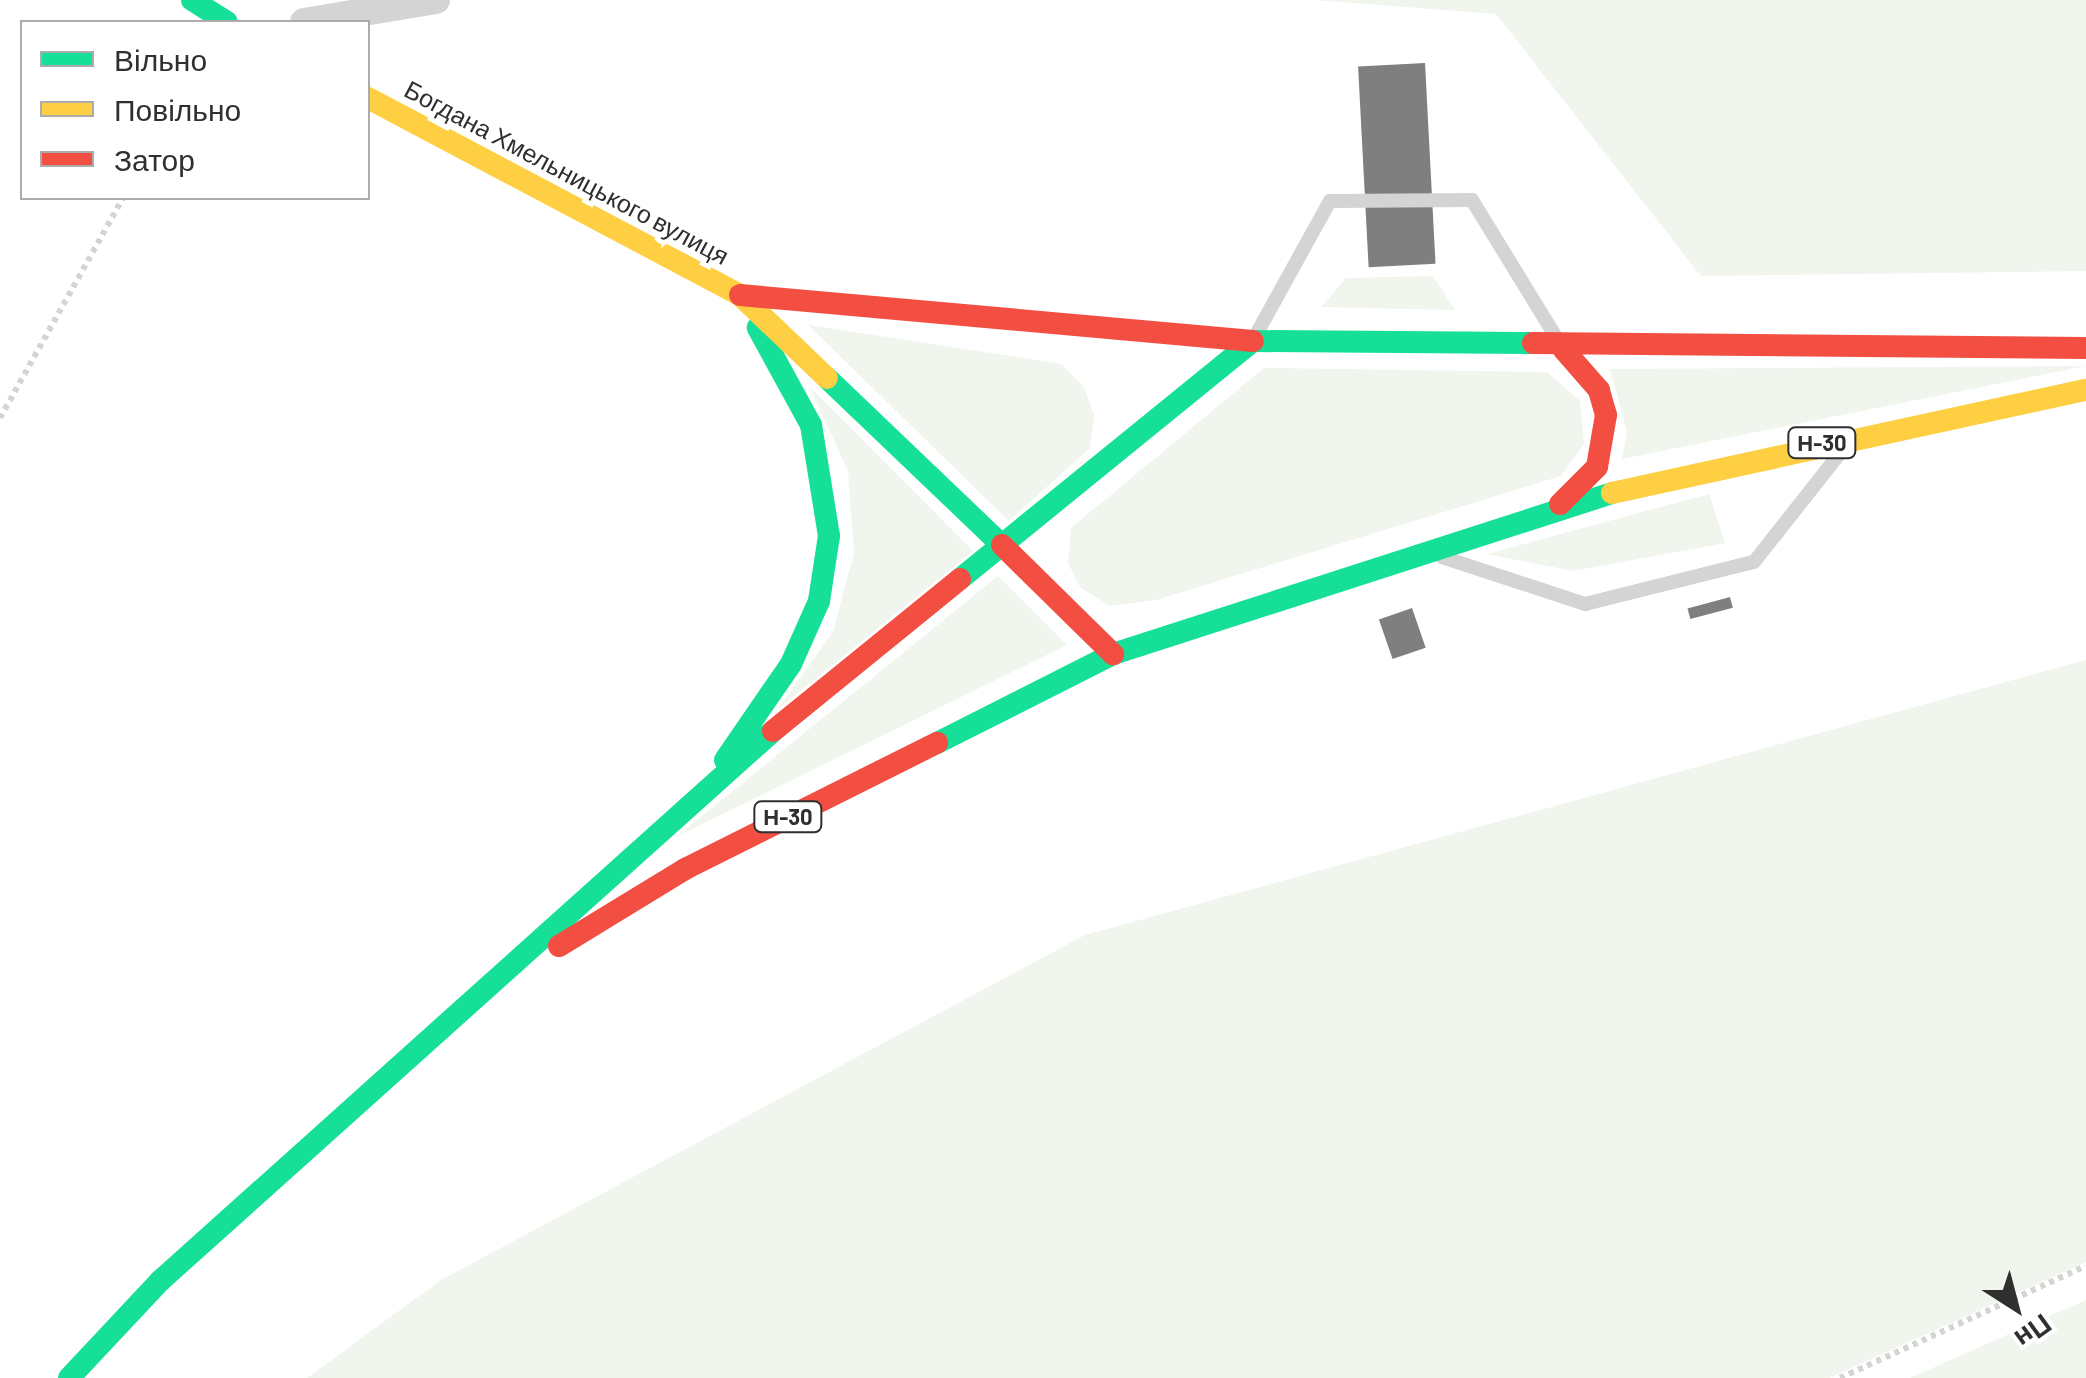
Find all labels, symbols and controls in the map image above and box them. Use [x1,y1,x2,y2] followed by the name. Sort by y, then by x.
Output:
[20,20,370,200] legend
[114,41,207,77] text: Вільно
[400,74,734,270] street label: Богдана Хмельницького вулиця
[114,91,241,127] text: Повільно
[114,141,195,177] text: Затор
[1787,426,1857,460] road number: Н-30
[753,800,823,834] road number: Н-30
[1966,1258,2066,1358] north arrow
[2009,1308,2059,1357] text: Пн

